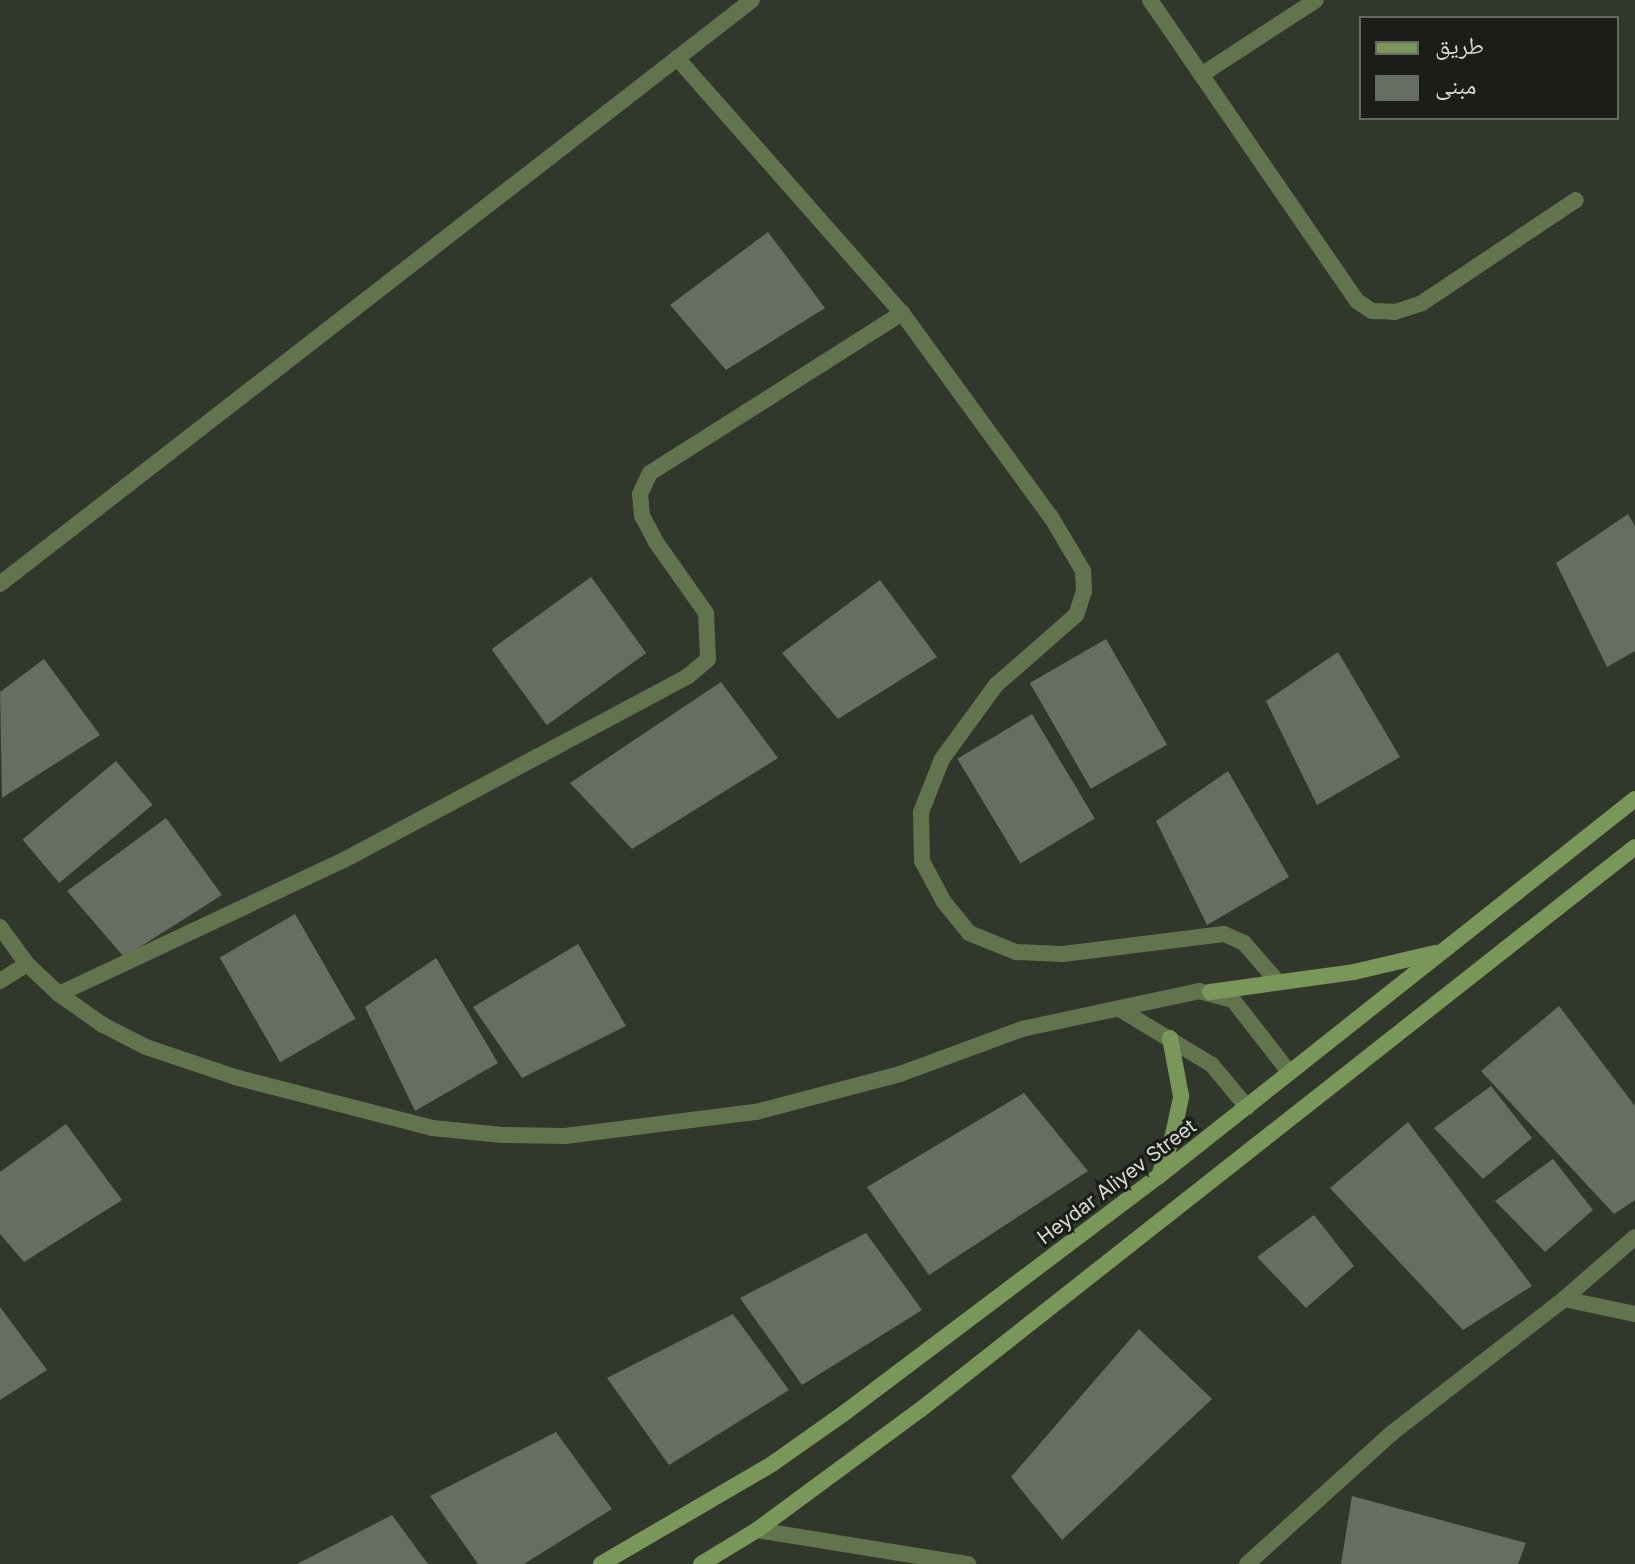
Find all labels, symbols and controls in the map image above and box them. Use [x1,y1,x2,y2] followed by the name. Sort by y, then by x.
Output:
[1359,16,1619,120] legend
[1435,31,1484,60] text: طريق
[1435,71,1476,100] text: مبنى
[1033,1114,1201,1250] street label: Heydar Aliyev Street

